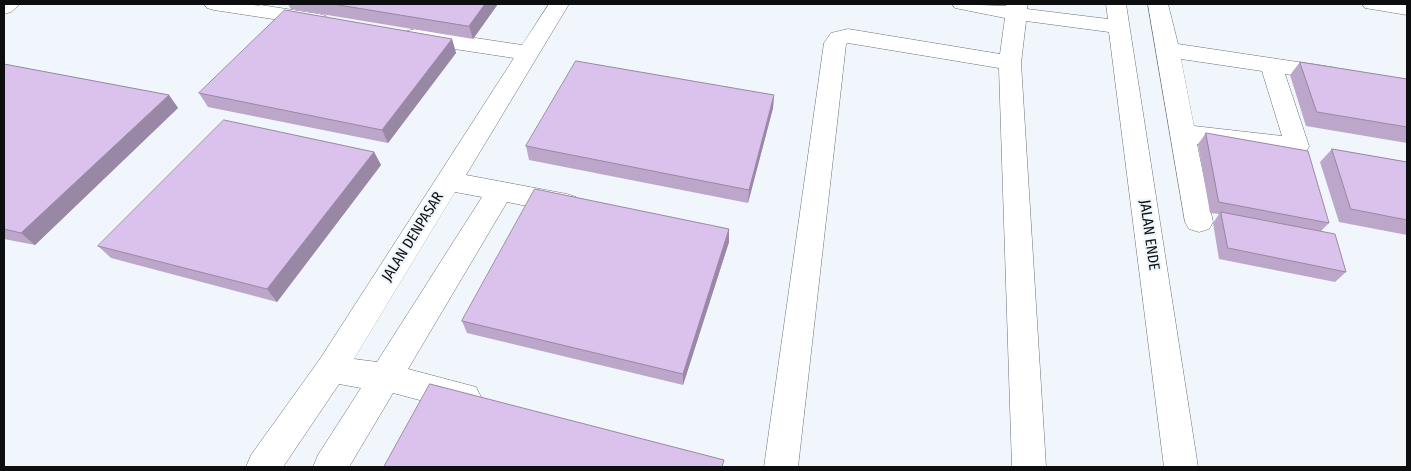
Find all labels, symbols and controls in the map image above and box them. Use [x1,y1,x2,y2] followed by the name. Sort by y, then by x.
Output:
[378,189,448,285] street label: JALAN DENPASAR
[1135,199,1163,271] street label: JALAN ENDE

